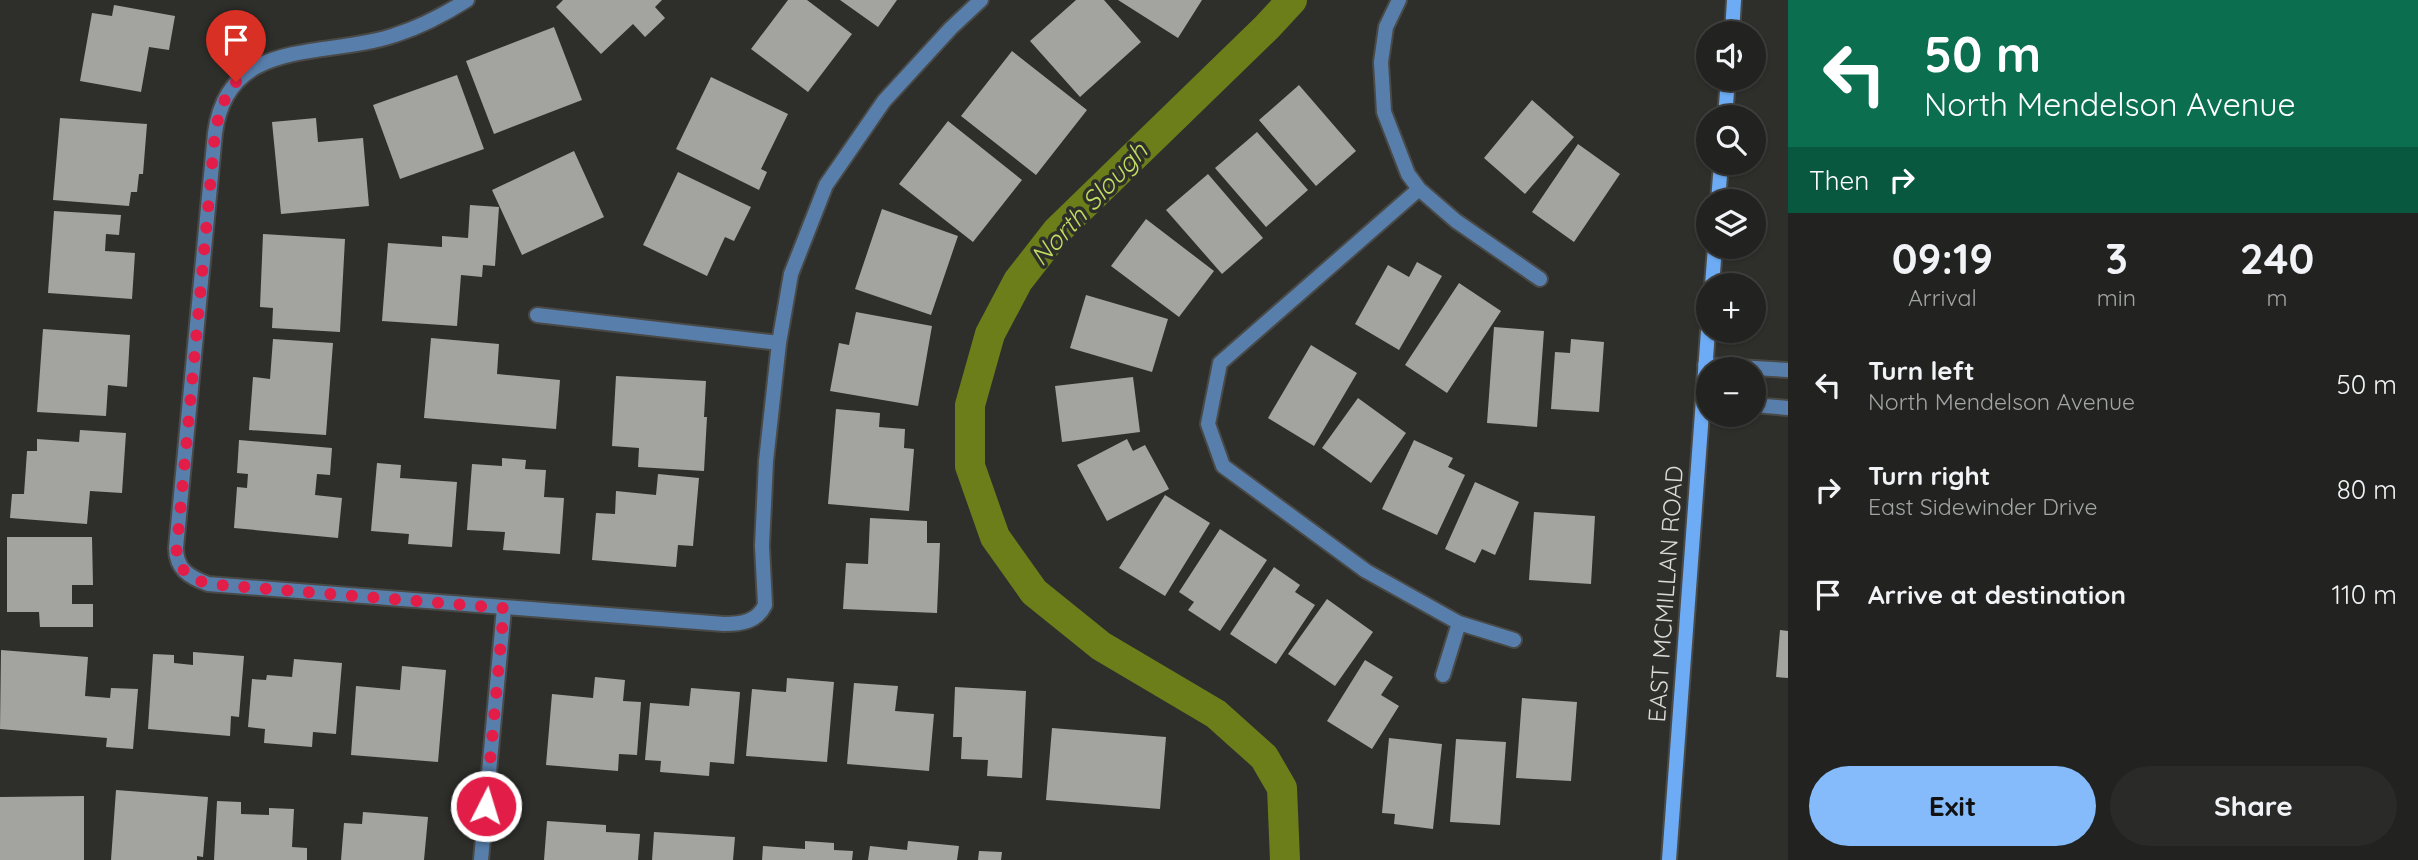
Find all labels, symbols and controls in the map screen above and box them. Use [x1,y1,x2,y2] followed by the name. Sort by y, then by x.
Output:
[206,10,266,82] pin
[217,21,255,59] icon: arrive
[1696,21,1766,427] map controls
[1696,21,1766,91] button: sound
[1924,23,2041,84] text: 50 m
[1809,28,1900,119] icon: left
[1924,84,2296,124] text: North Mendelson Avenue
[1696,105,1766,175] button: search
[1023,134,1155,272] water label: North Slough
[1883,161,1921,199] icon: right
[1809,164,1869,197] text: Then
[1696,189,1766,259] button: layers
[1892,232,1993,285] text: 09:19
[2105,232,2128,285] text: 3
[2240,232,2314,285] text: 240
[1696,273,1766,343] button: +
[1908,283,1977,312] text: Arrival
[2097,283,2136,312] text: min
[2267,283,2288,312] text: m
[1868,354,1975,387] text: Turn left
[1696,357,1766,427] button: −
[1809,366,1847,404] icon: left
[2337,368,2397,401] text: 50 m
[1868,387,2135,416] text: North Mendelson Avenue
[1868,459,1990,492] text: Turn right
[1641,465,1689,723] street label: EAST MCMILLAN ROAD
[1809,471,1847,509] icon: right
[2337,473,2397,506] text: 80 m
[1868,492,2098,521] text: East Sidewinder Drive
[1809,576,1847,614] icon: arrive
[1868,578,2126,611] text: Arrive at destination
[2331,578,2397,611] text: 110 m
[1809,766,2096,846] button: Exit
[2110,766,2397,846] button: Share
[449,769,523,843] position arrow

